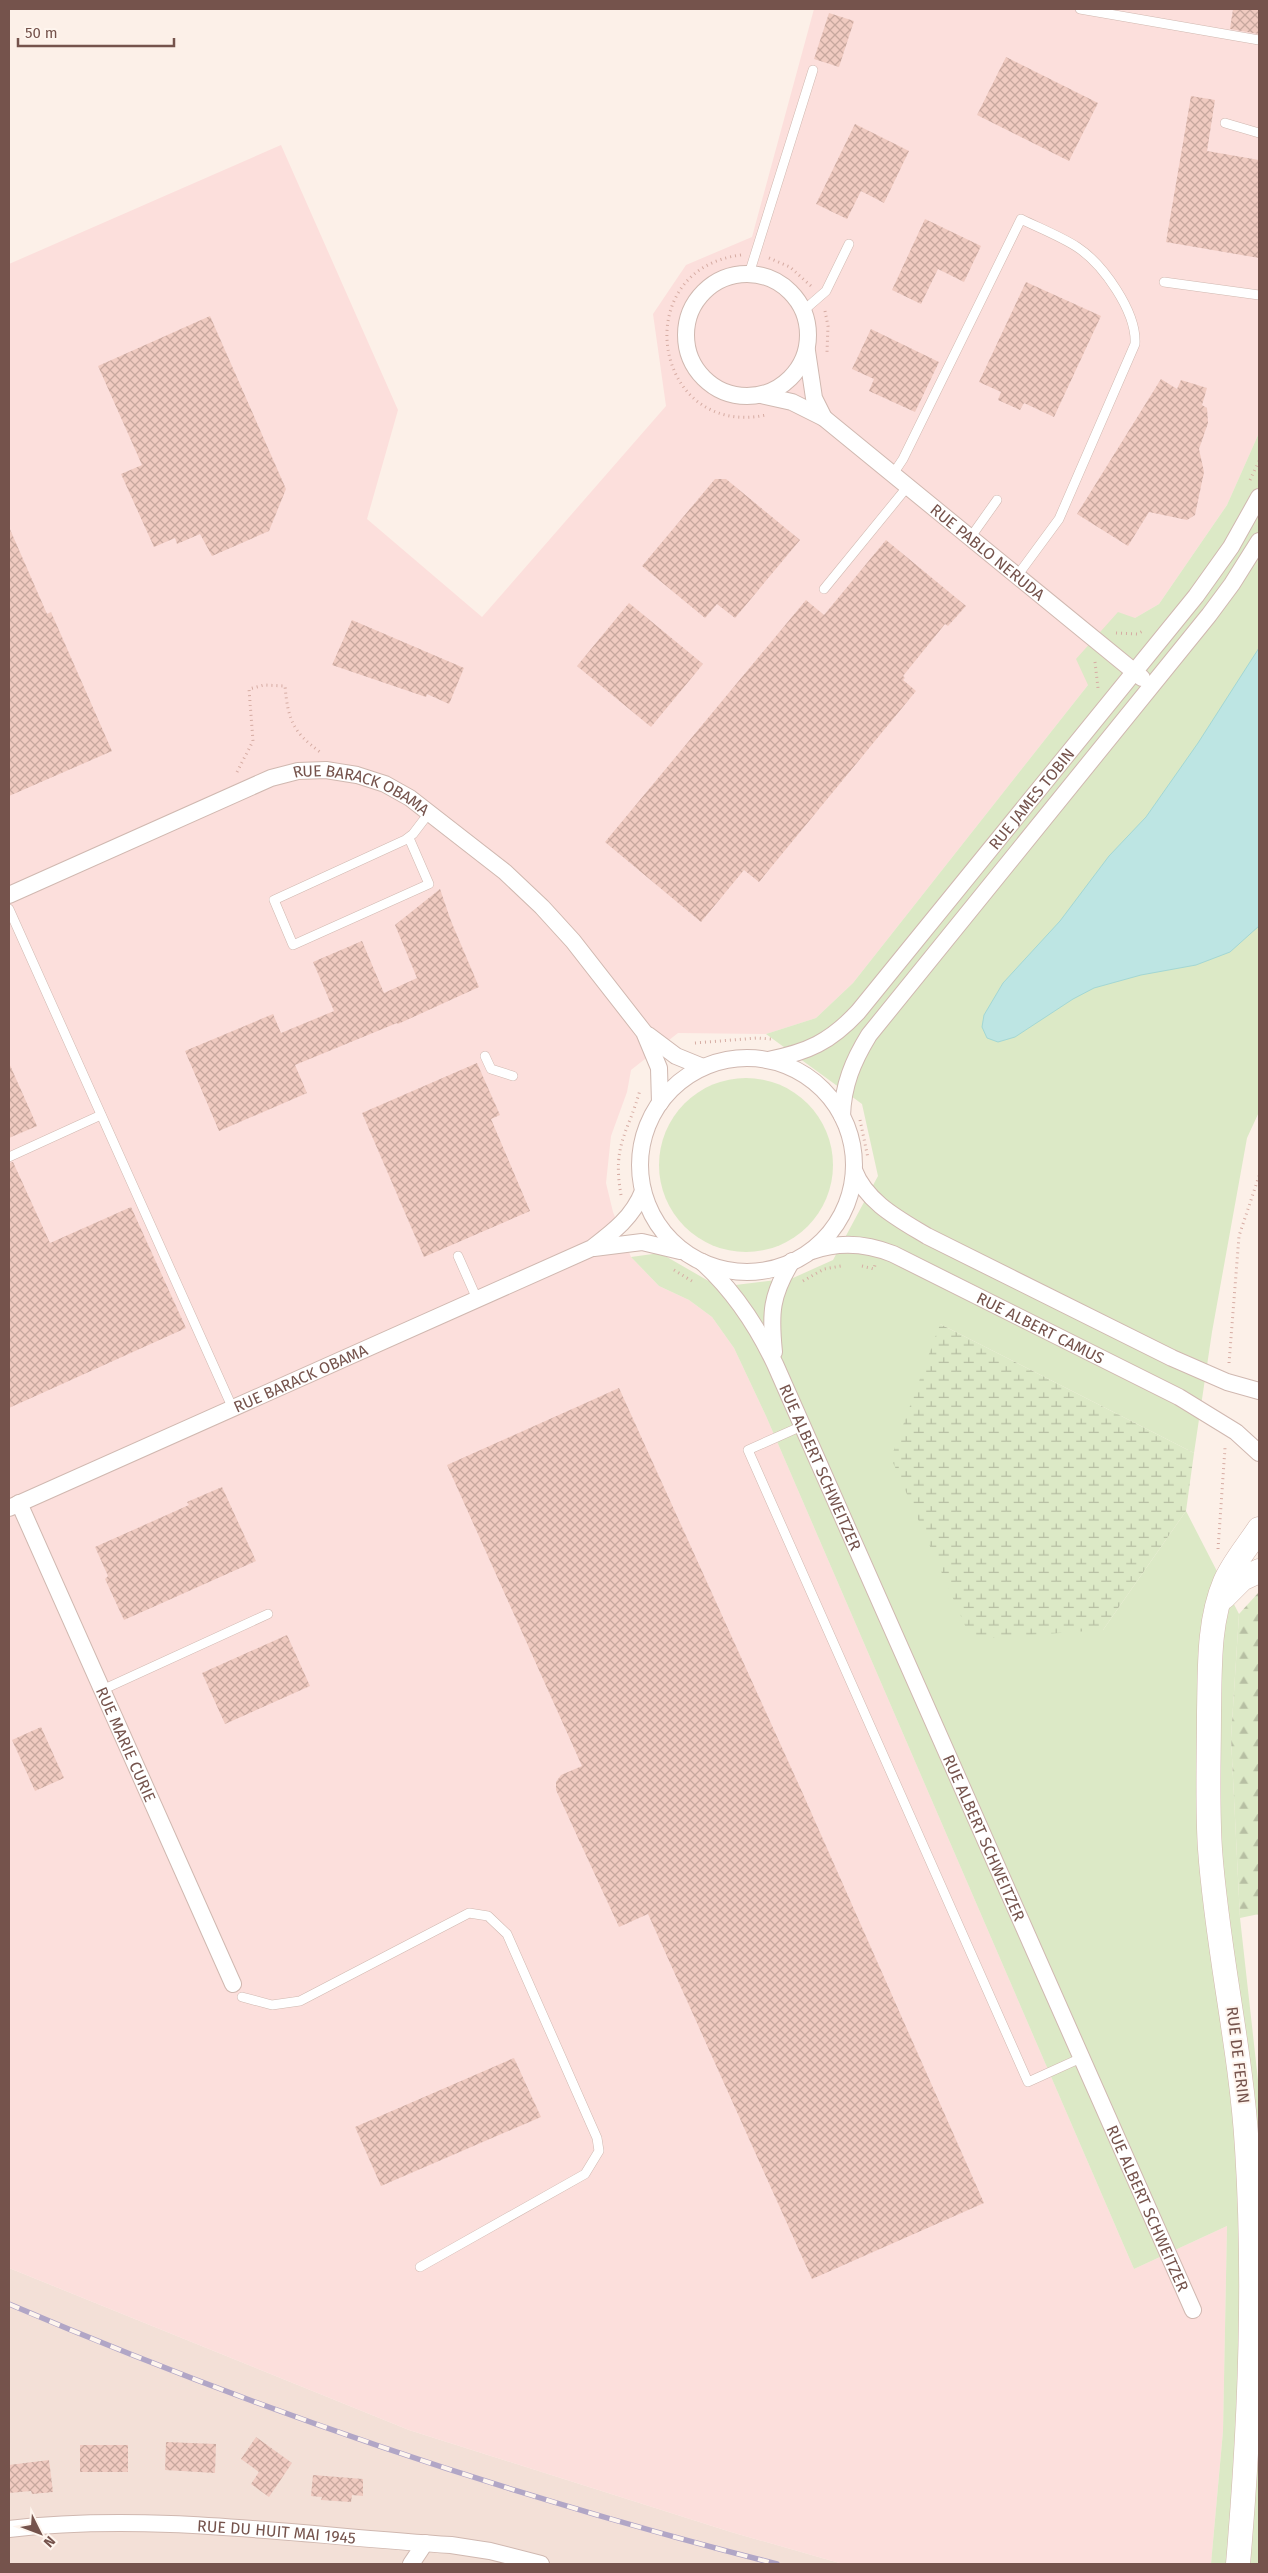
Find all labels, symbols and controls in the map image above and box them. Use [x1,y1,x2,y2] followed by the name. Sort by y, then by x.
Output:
[18,15,174,47] scale bar
[25,24,58,42] text: 50 m
[927,500,1049,605] street label: RUE PABLO NERUDA
[985,744,1078,853] street label: RUE JAMES TOBIN
[291,761,434,820] street label: RUE BARACK OBAMA
[974,1288,1108,1368] street label: RUE ALBERT CAMUS
[230,1340,371,1416] street label: RUE BARACK OBAMA
[776,1381,866,1554] street label: RUE ALBERT SCHWEITZER
[92,1684,160,1805] street label: RUE MARIE CURIE
[939,1751,1029,1924] street label: RUE ALBERT SCHWEITZER
[1223,2005,1253,2105] street label: RUE DE FERIN
[1103,2122,1193,2294] street label: RUE ALBERT SCHWEITZER
[15,2508,65,2558] north arrow
[197,2516,357,2547] street label: RUE DU HUIT MAI 1945
[40,2532,59,2551] text: N

